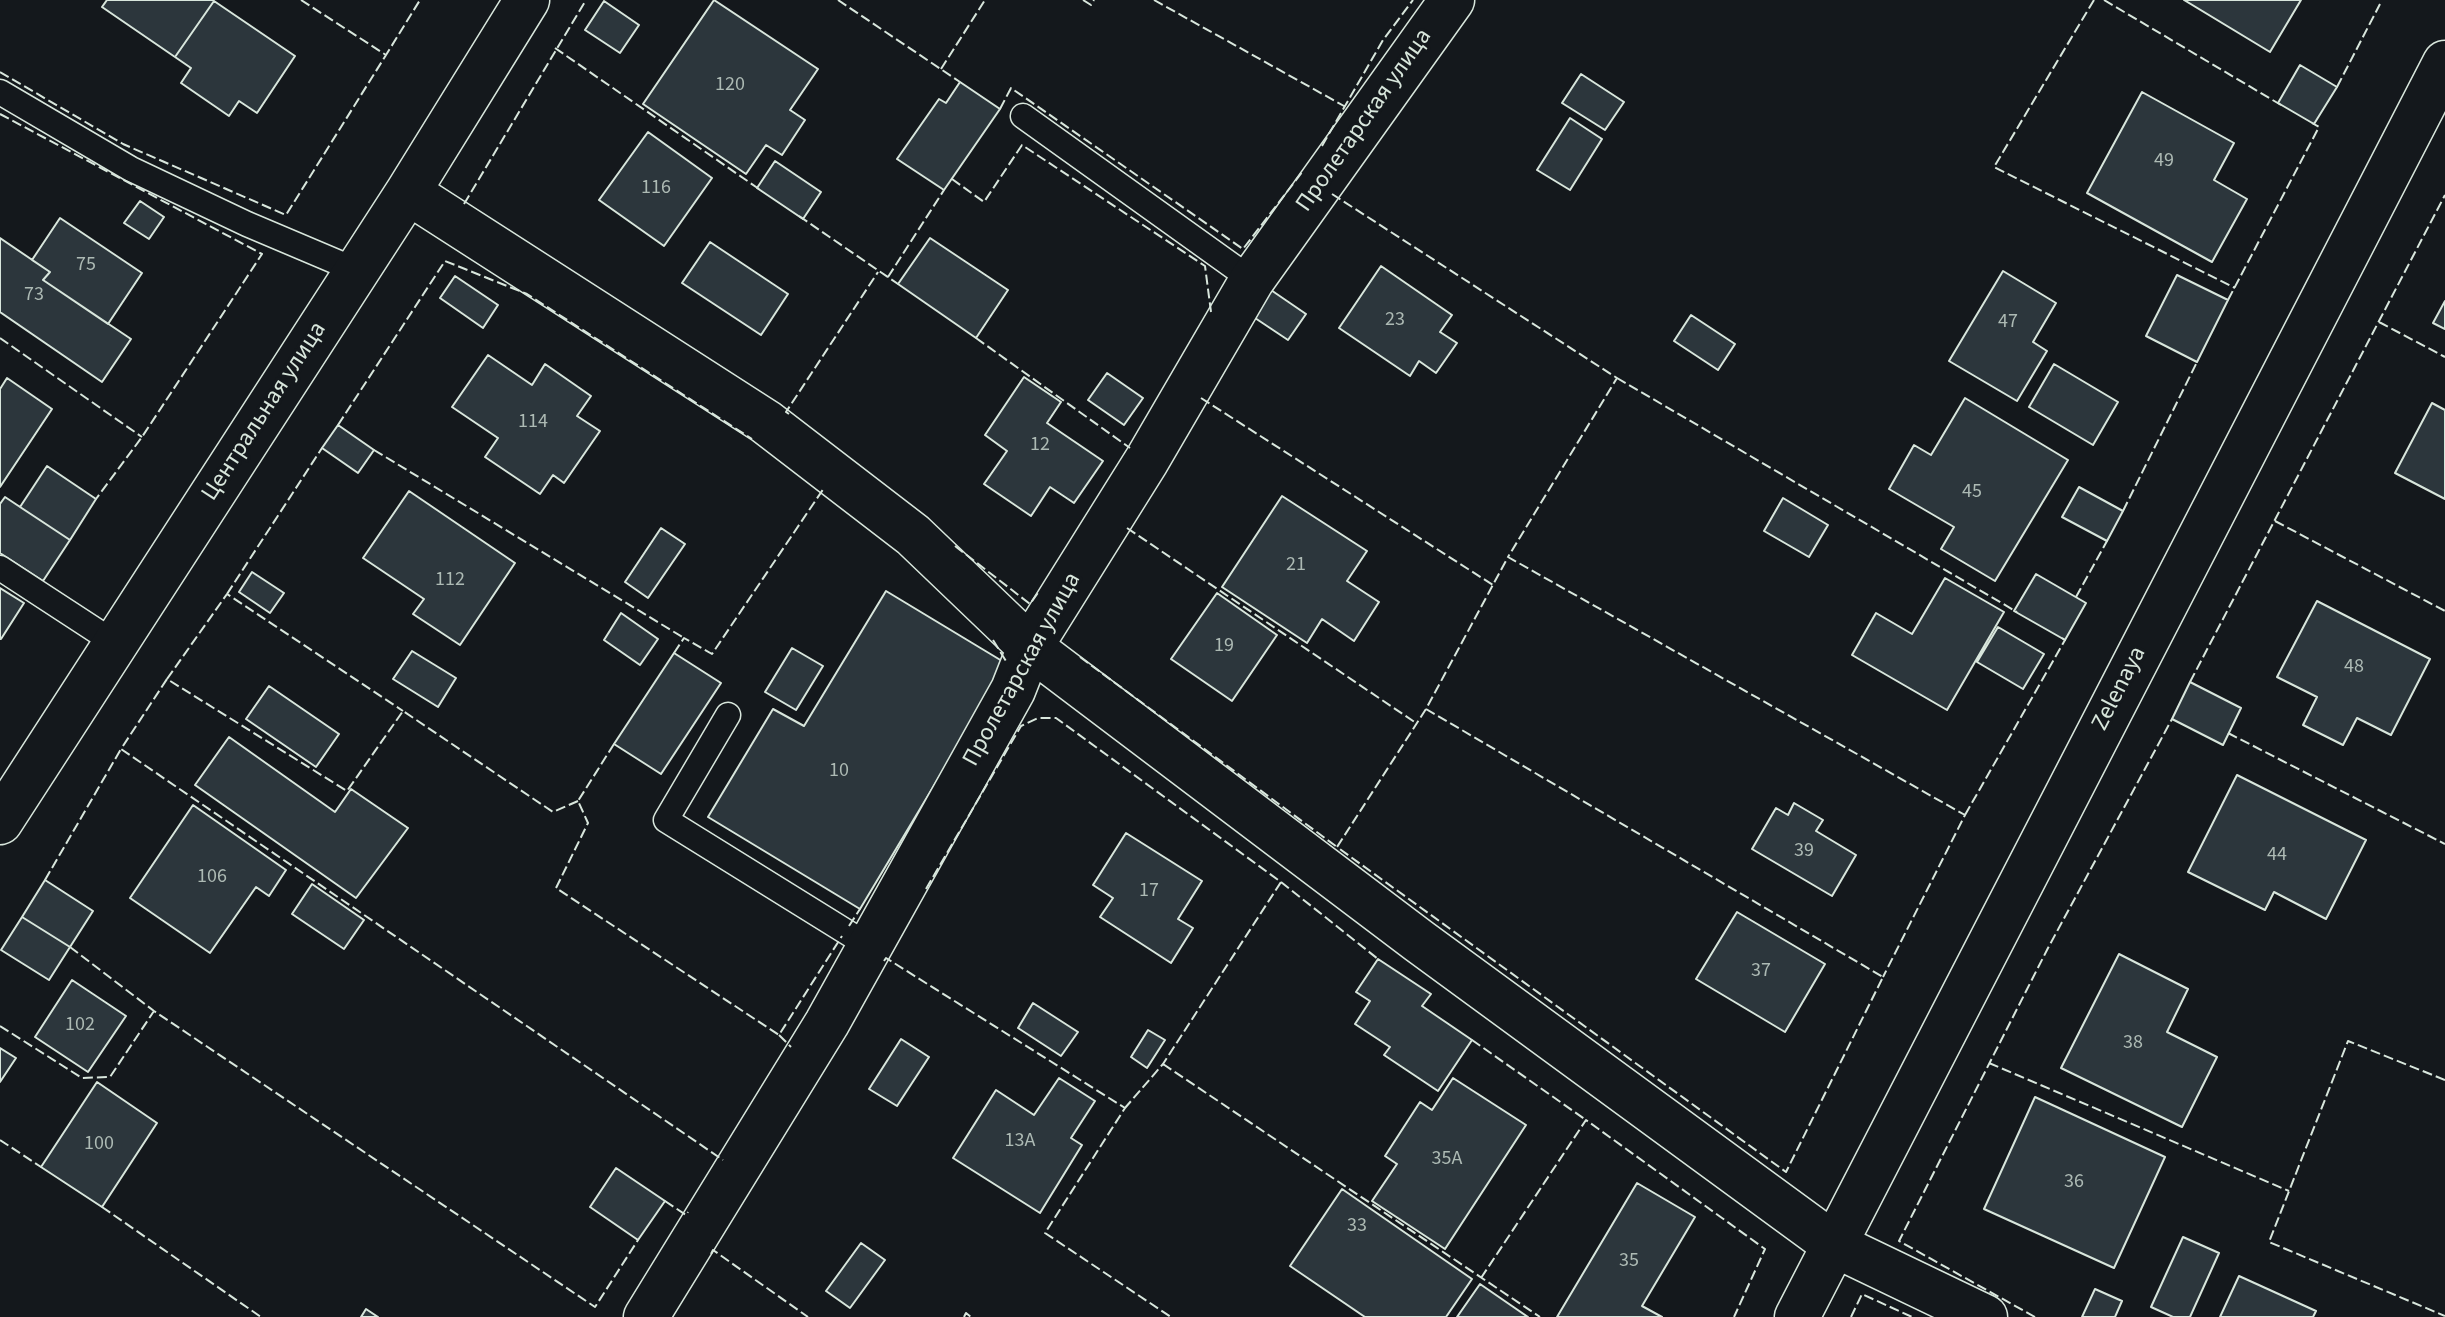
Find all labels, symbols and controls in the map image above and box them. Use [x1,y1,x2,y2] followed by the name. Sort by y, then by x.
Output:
[1291,24,1439,218] street label: Пролетарская улица
[715,74,745,98] house number: 120
[2154,150,2174,174] house number: 49
[641,177,671,201] house number: 116
[76,254,96,278] house number: 75
[24,284,44,308] house number: 73
[1385,309,1405,333] house number: 23
[1998,311,2018,335] house number: 47
[196,317,334,507] street label: Центральная улица
[518,411,548,435] house number: 114
[1030,434,1050,458] house number: 12
[1962,481,1982,505] house number: 45
[1286,554,1306,578] house number: 21
[958,568,1088,772] street label: Пролетарская улица
[435,569,465,593] house number: 112
[1214,635,1234,659] house number: 19
[2087,642,2153,736] street label: Zelenaya
[2344,656,2364,680] house number: 48
[829,760,849,784] house number: 10
[1794,840,1814,864] house number: 39
[2267,844,2287,868] house number: 44
[197,866,227,890] house number: 106
[1139,880,1159,904] house number: 17
[1751,960,1771,984] house number: 37
[65,1014,95,1038] house number: 102
[2123,1032,2143,1056] house number: 38
[1005,1130,1035,1154] house number: 13А
[84,1133,114,1157] house number: 100
[1432,1148,1462,1172] house number: 35А
[2064,1171,2084,1195] house number: 36
[1347,1215,1367,1239] house number: 33
[1619,1250,1639,1274] house number: 35

